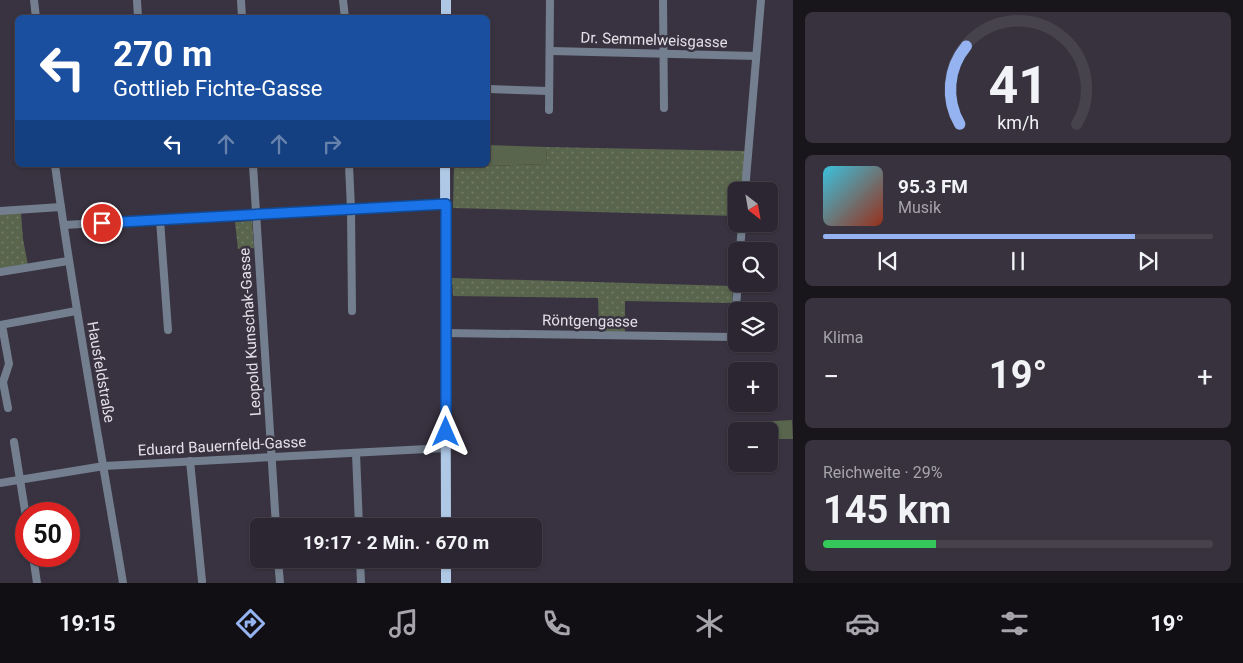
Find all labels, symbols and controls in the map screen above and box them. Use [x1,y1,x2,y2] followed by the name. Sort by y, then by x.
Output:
[580,28,728,52] street label: Dr. Semmelweisgasse
[113,34,212,75] text: 270 m
[30,35,95,100] icon: left
[988,55,1048,116] text: 41
[113,76,323,101] text: Gottlieb Fichte-Gasse
[997,112,1039,133] text: km/h
[159,130,187,158] icon: left
[212,130,240,158] icon: ahead
[265,130,293,158] icon: ahead
[318,130,346,158] icon: right
[898,175,968,198] text: 95.3 FM
[728,182,778,232] north arrow
[728,182,778,472] map controls
[898,198,941,217] text: Musik
[81,202,123,244] pin
[88,209,116,237] icon: arrive
[728,242,778,292] button: search
[235,247,265,417] street label: Leopold Kunschak-Gasse
[874,247,902,275] icon: previous
[1004,247,1032,275] icon: pause
[1134,247,1162,275] icon: next
[728,302,778,352] button: layers
[542,311,638,331] street label: Röntgengasse
[83,320,119,424] street label: Hausfeldstraße
[823,328,864,347] text: Klima
[989,353,1047,397] text: 19°
[823,360,839,393] text: −
[1197,360,1213,393] text: +
[728,362,778,412] button: +
[419,405,471,457] position arrow
[728,422,778,472] button: −
[137,433,307,459] street label: Eduard Bauernfeld-Gasse
[823,463,942,482] text: Reichweite · 29%
[823,488,951,532] text: 145 km
[15,502,80,567] speed limit sign: 50
[303,531,489,554] text: 19:17 · 2 Min. · 670 m
[233,606,268,641] icon: directions
[386,606,421,641] icon: music
[539,606,574,641] icon: phone
[692,606,727,641] icon: climate
[845,606,880,641] icon: car
[997,606,1032,641] icon: filters
[59,611,116,636] text: 19:15
[1150,611,1184,636] text: 19°

